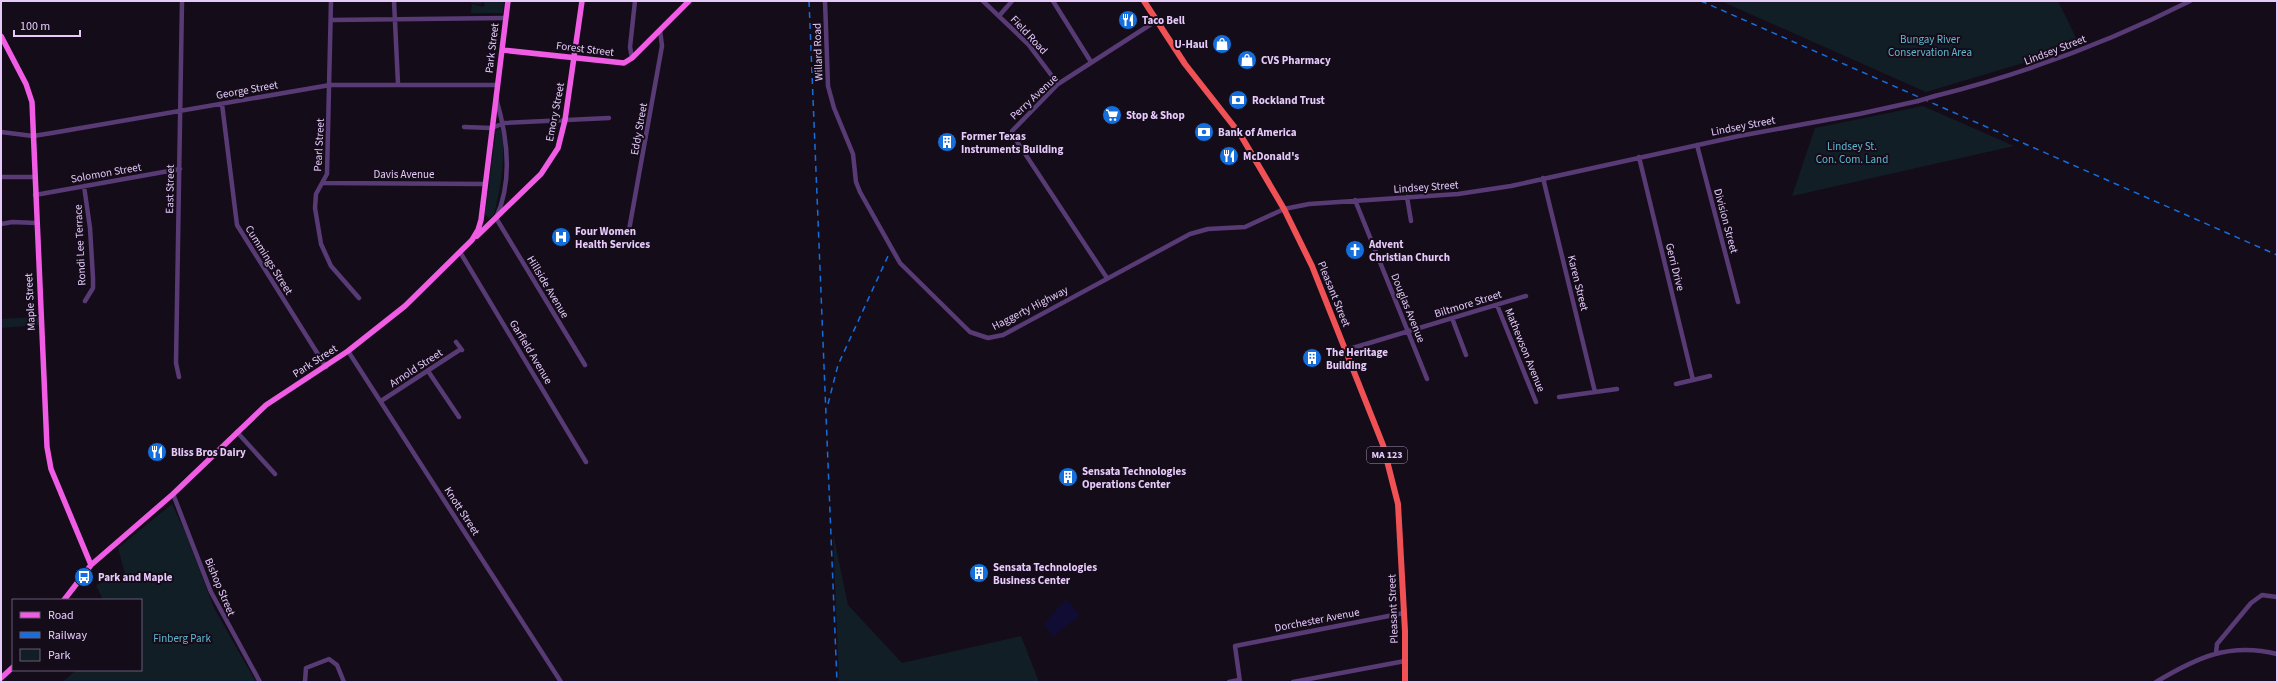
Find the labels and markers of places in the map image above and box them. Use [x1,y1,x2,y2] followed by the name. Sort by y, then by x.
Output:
[1117,9,1139,31] restaurant icon: Taco Bell
[1142,13,1186,28] place label: Taco Bell
[1211,33,1233,55] shop icon: U-Haul
[1174,37,1209,52] place label: U-Haul
[1236,49,1258,71] shop icon: CVS Pharmacy
[1261,53,1331,68] place label: CVS Pharmacy
[1227,89,1249,111] bank icon: Rockland Trust
[1252,93,1326,108] place label: Rockland Trust
[1101,104,1123,126] supermarket icon: Stop & Shop
[1126,108,1185,123] place label: Stop & Shop
[1193,121,1215,143] bank icon: Bank of America
[1218,125,1297,140] place label: Bank of America
[961,129,1063,157] place label: Former Texas Instruments Building
[936,131,958,153] building icon: Former Texas Instruments Building
[1218,145,1240,167] restaurant icon: McDonald's
[1243,149,1299,164] place label: McDonald's
[575,224,650,252] place label: Four Women Health Services
[550,226,572,248] hospital icon: Four Women Health Services
[1368,237,1450,265] place label: Advent Christian Church
[1344,239,1366,261] church icon: Advent Christian Church
[1326,345,1388,373] place label: The Heritage Building
[1301,347,1323,369] building icon: The Heritage Building
[146,441,168,463] restaurant icon: Bliss Bros Dairy
[171,445,246,460] place label: Bliss Bros Dairy
[1082,464,1186,492] place label: Sensata Technologies Operations Center
[1057,466,1079,488] building icon: Sensata Technologies Operations Center
[993,560,1097,588] place label: Sensata Technologies Business Center
[968,562,990,584] building icon: Sensata Technologies Business Center
[73,566,95,588] bus stop icon: Park and Maple
[98,570,173,585] place label: Park and Maple

